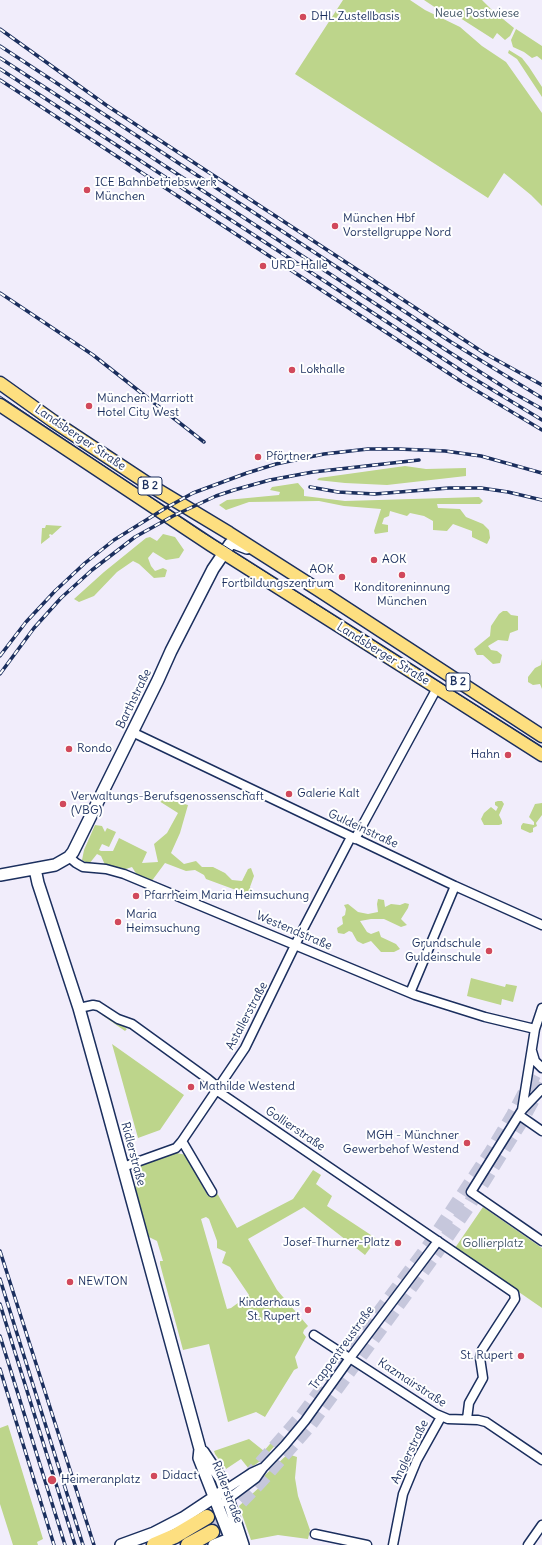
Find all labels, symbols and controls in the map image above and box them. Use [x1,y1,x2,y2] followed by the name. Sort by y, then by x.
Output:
[435,7,519,21] park label: Neue Postwiese
[311,10,399,24] place label: DHL Zustellbasis
[298,12,308,22] marker: DHL Zustellbasis
[95,176,216,204] place label: ICE Bahnbetriebswerk München
[82,185,92,195] marker: ICE Bahnbetriebswerk München
[343,212,451,240] place label: München Hbf Vorstellgruppe Nord
[330,221,340,231] marker: München Hbf Vorstellgruppe Nord
[271,259,328,273] place label: URD-Halle
[258,261,268,271] marker: URD-Halle
[300,363,345,377] place label: Lokhalle
[287,365,297,375] marker: Lokhalle
[97,392,194,420] place label: München Marriott Hotel City West
[84,401,94,411] marker: München Marriott Hotel City West
[32,402,128,474] street label: Landsberger Straße
[266,450,311,464] place label: Pförtner
[253,452,263,462] marker: Pförtner
[138,477,162,495] road number: B 2
[382,553,406,567] place label: AOK
[369,555,379,565] marker: AOK
[222,563,334,591] place label: AOK Fortbildungszentrum
[397,570,407,580] marker: Konditoreninnung München
[337,572,347,582] marker: AOK Fortbildungszentrum
[354,581,450,609] place label: Konditoreninnung München
[334,620,432,688] street label: Landsberger Straße
[113,667,155,731] street label: Barthstraße
[446,673,470,691] road number: B 2
[77,742,112,756] place label: Rondo
[64,744,74,754] marker: Rondo
[471,748,500,762] place label: Hahn
[503,750,513,760] marker: Hahn
[297,787,359,801] place label: Galerie Kalt
[284,789,294,799] marker: Galerie Kalt
[71,790,264,818] place label: Verwaltungs-Berufsgenossenschaft (VBG)
[58,799,68,809] marker: Verwaltungs-Berufsgenossenschaft (VBG)
[326,807,400,851] street label: Guldeinstraße
[144,889,309,903] place label: Pfarrheim Maria Heimsuchung
[131,891,141,901] marker: Pfarrheim Maria Heimsuchung
[126,908,200,936] place label: Maria Heimsuchung
[254,909,334,953] street label: Westendstraße
[113,917,123,927] marker: Maria Heimsuchung
[405,937,481,965] place label: Grundschule Guldeinschule
[484,946,494,956] marker: Grundschule Guldeinschule
[223,980,271,1052] street label: Astallerstraße
[199,1080,295,1094] place label: Mathilde Westend
[186,1082,196,1092] marker: Mathilde Westend
[262,1104,328,1154] street label: Gollierstraße
[118,1120,148,1188] street label: Ridlerstraße
[343,1129,459,1157] place label: MGH - Münchner Gewerbehof Westend
[462,1138,472,1148] marker: MGH - Münchner Gewerbehof Westend
[283,1236,390,1250] place label: Josef-Thurner-Platz
[463,1237,523,1251] park label: Gollierplatz
[393,1238,403,1248] marker: Josef-Thurner-Platz
[78,1275,128,1289] place label: NEWTON
[65,1277,75,1287] marker: NEWTON
[238,1296,300,1324] place label: Kinderhaus St. Rupert
[307,1303,377,1393] street label: Trappentreustraße
[303,1305,313,1315] marker: Kinderhaus St. Rupert
[460,1349,513,1363] place label: St. Rupert
[516,1351,526,1361] marker: St. Rupert
[375,1355,449,1411] street label: Kazmairstraße
[388,1418,432,1486] street label: Anglerstraße
[209,1459,245,1525] street label: Ridlerstraße
[162,1469,197,1483] place label: Didact
[149,1471,159,1481] marker: Didact
[61,1473,140,1487] place label: Heimeranplatz
[46,1474,58,1486] marker: Heimeranplatz

